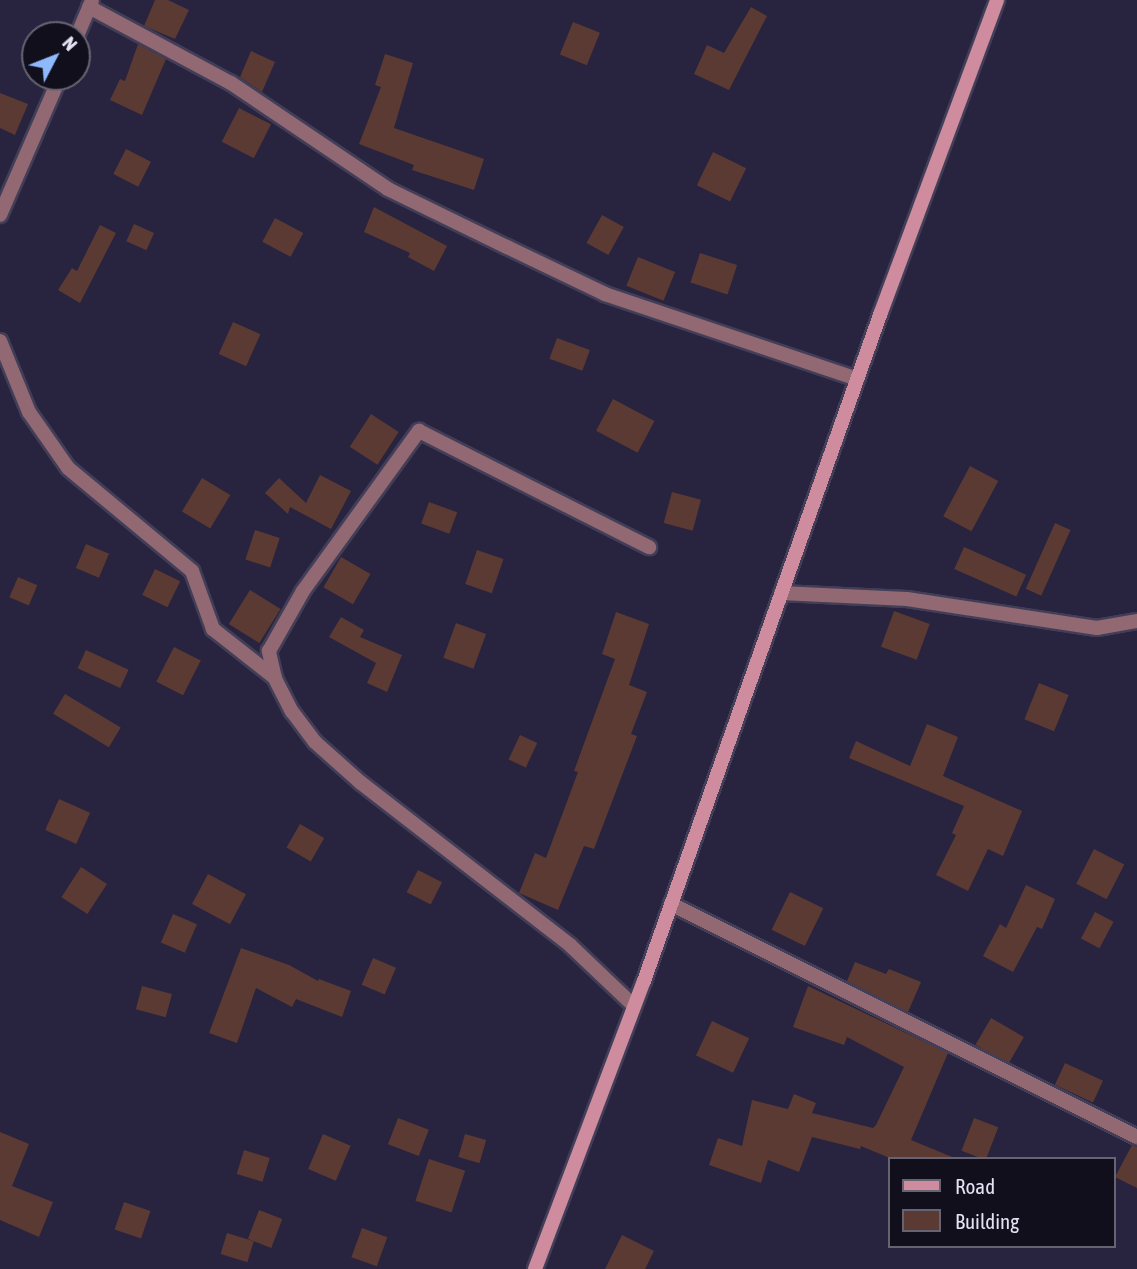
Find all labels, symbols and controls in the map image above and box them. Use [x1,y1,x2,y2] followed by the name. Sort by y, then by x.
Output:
[21,21,91,91] north arrow
[58,32,82,55] text: N
[888,1157,1116,1248] legend
[955,1174,995,1198] text: Road
[955,1209,1019,1233] text: Building

